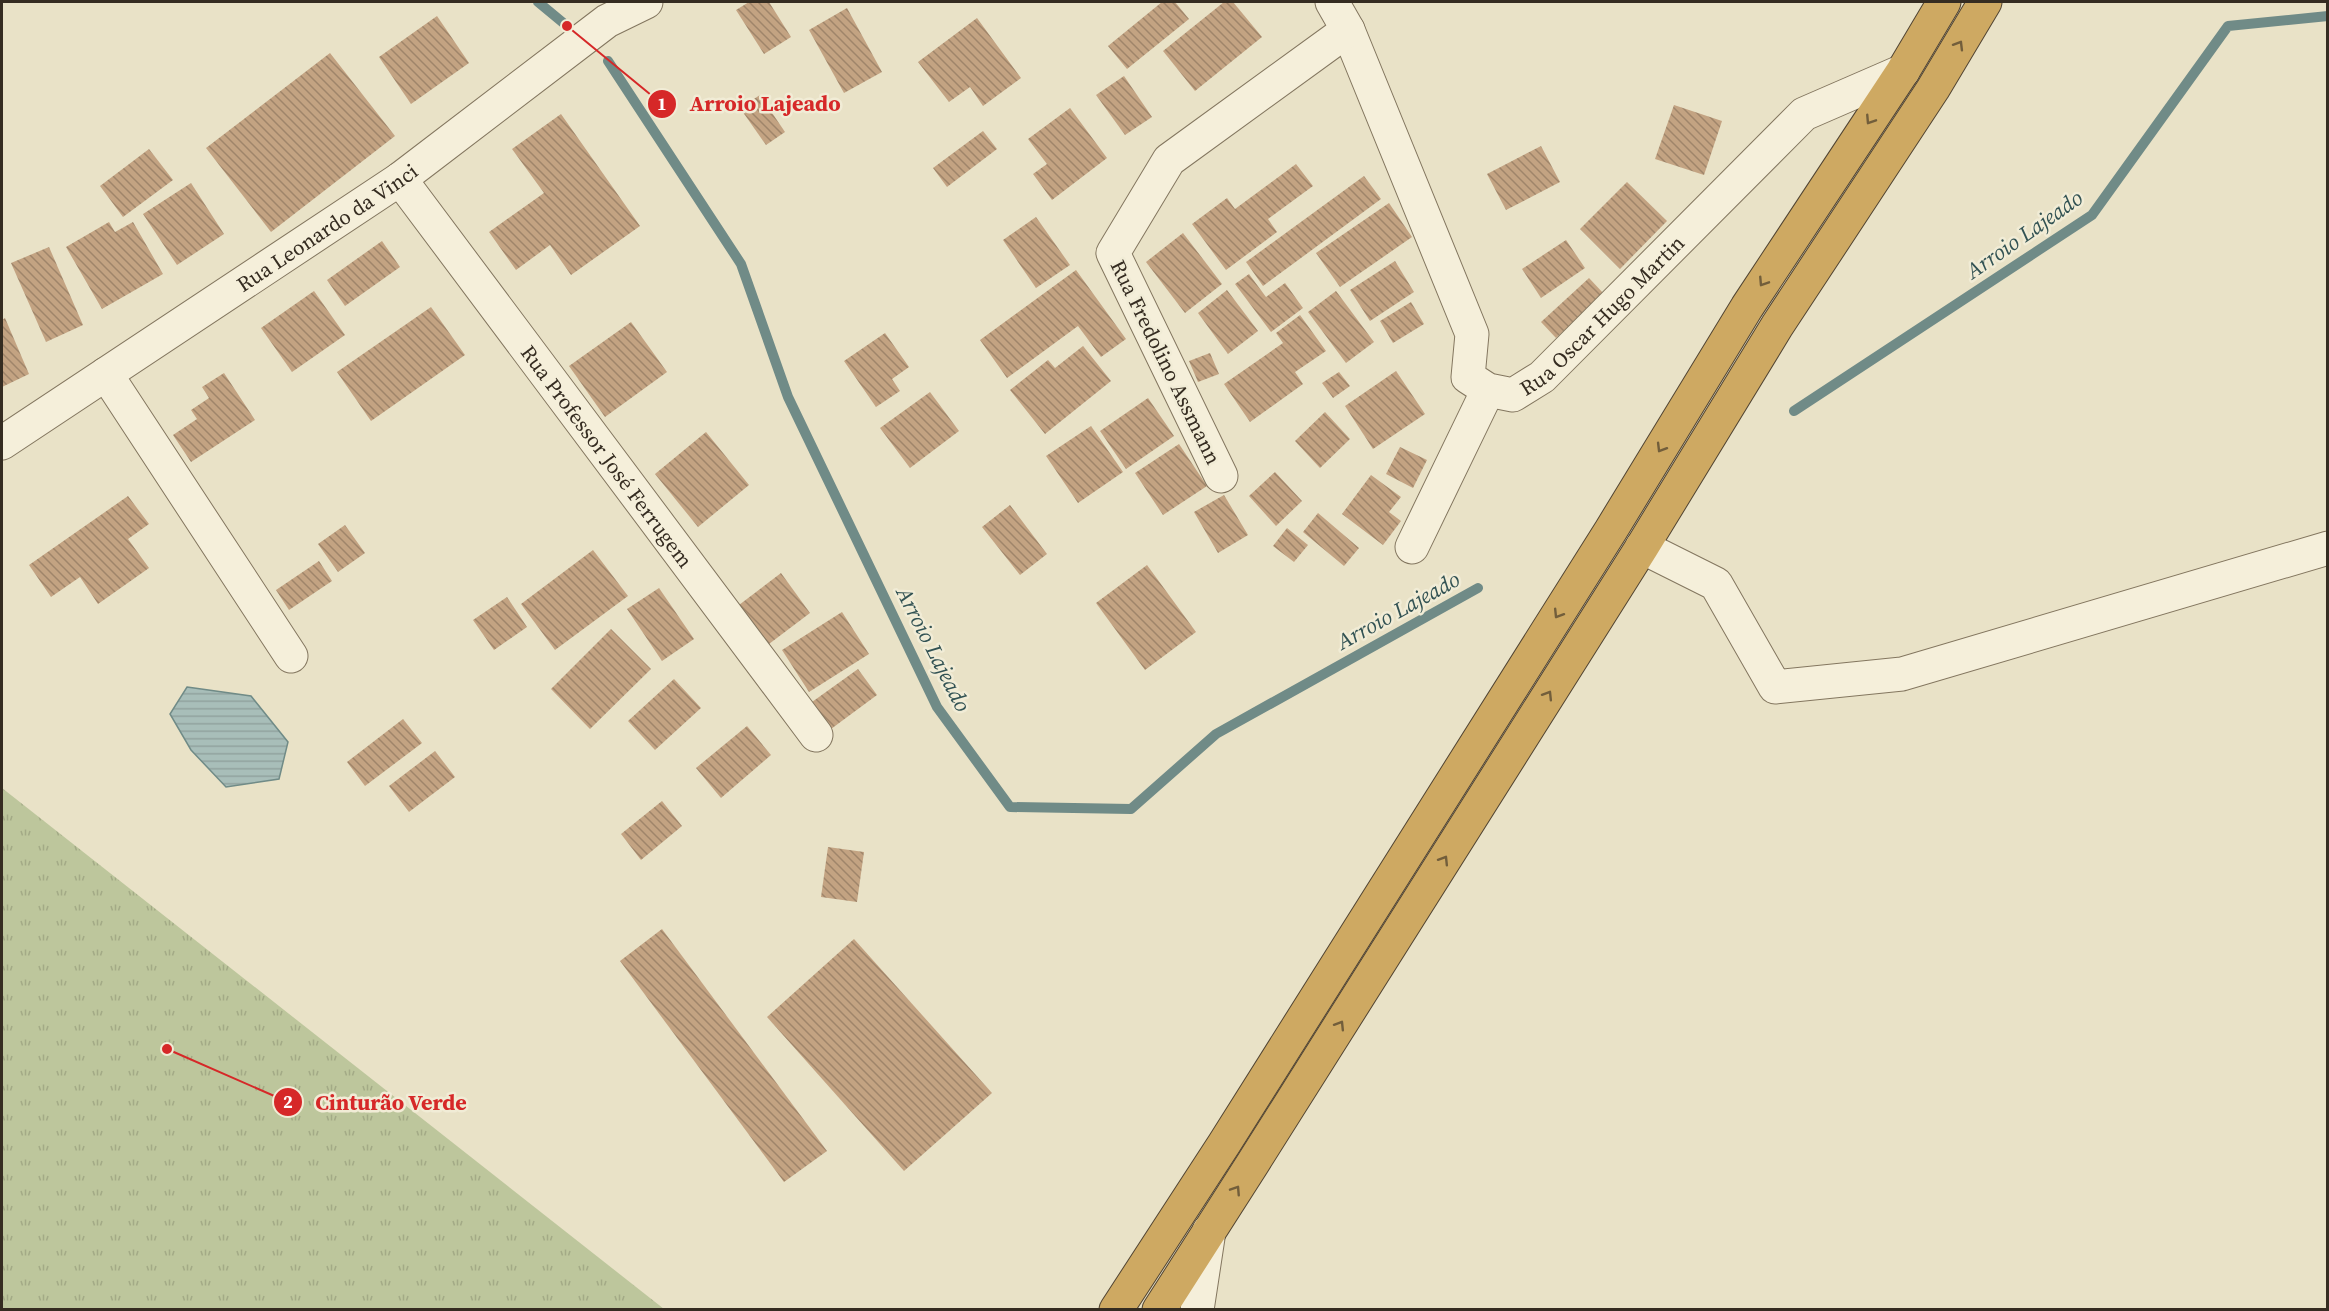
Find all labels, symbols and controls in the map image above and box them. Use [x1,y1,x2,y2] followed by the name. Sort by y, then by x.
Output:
[1952,41,1963,51] one-way arrow
[647,84,852,124] callout: Arroio Lajeado
[689,88,841,118] text: Arroio Lajeado
[657,91,667,116] text: 1
[1867,113,1878,124] one-way arrow
[231,156,423,298] street label: Rua Leonardo da Vinci
[1958,182,2089,287] water label: Arroio Lajeado
[1514,228,1690,402] street label: Rua Oscar Hugo Martin
[1104,255,1228,469] street label: Rua Fredolino Assmann
[1759,276,1770,287] one-way arrow
[514,339,700,573] street label: Rua Professor José Ferrugem
[1656,442,1668,452] one-way arrow
[1329,564,1465,657] water label: Arroio Lajeado
[889,579,979,717] water label: Arroio Lajeado
[1553,608,1565,618] one-way arrow
[1541,691,1553,701] one-way arrow
[1436,856,1448,866] one-way arrow
[1333,1021,1345,1031] one-way arrow
[273,1082,479,1122] callout: Cinturão Verde
[315,1087,467,1117] text: Cinturão Verde
[283,1089,293,1114] text: 2
[1229,1186,1240,1197] one-way arrow

